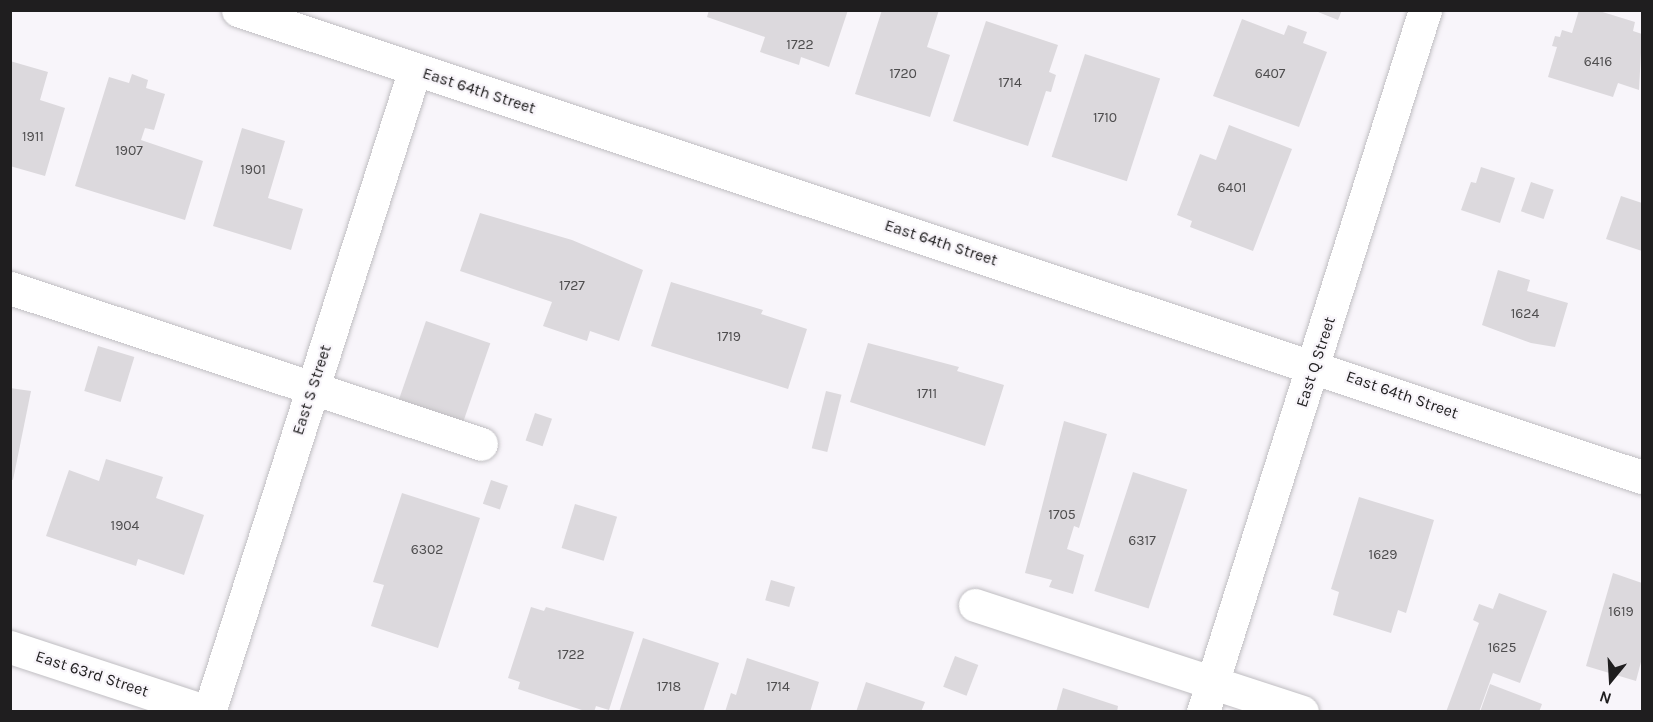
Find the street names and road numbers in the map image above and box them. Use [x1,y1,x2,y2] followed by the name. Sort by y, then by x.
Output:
[420,64,538,118] street label: East 64th Street
[882,216,1000,270] street label: East 64th Street
[1292,314,1340,410] street label: East Q Street
[288,343,336,437] street label: East S Street
[1343,367,1461,423] street label: East 64th Street
[33,647,151,701] street label: East 63rd Street

